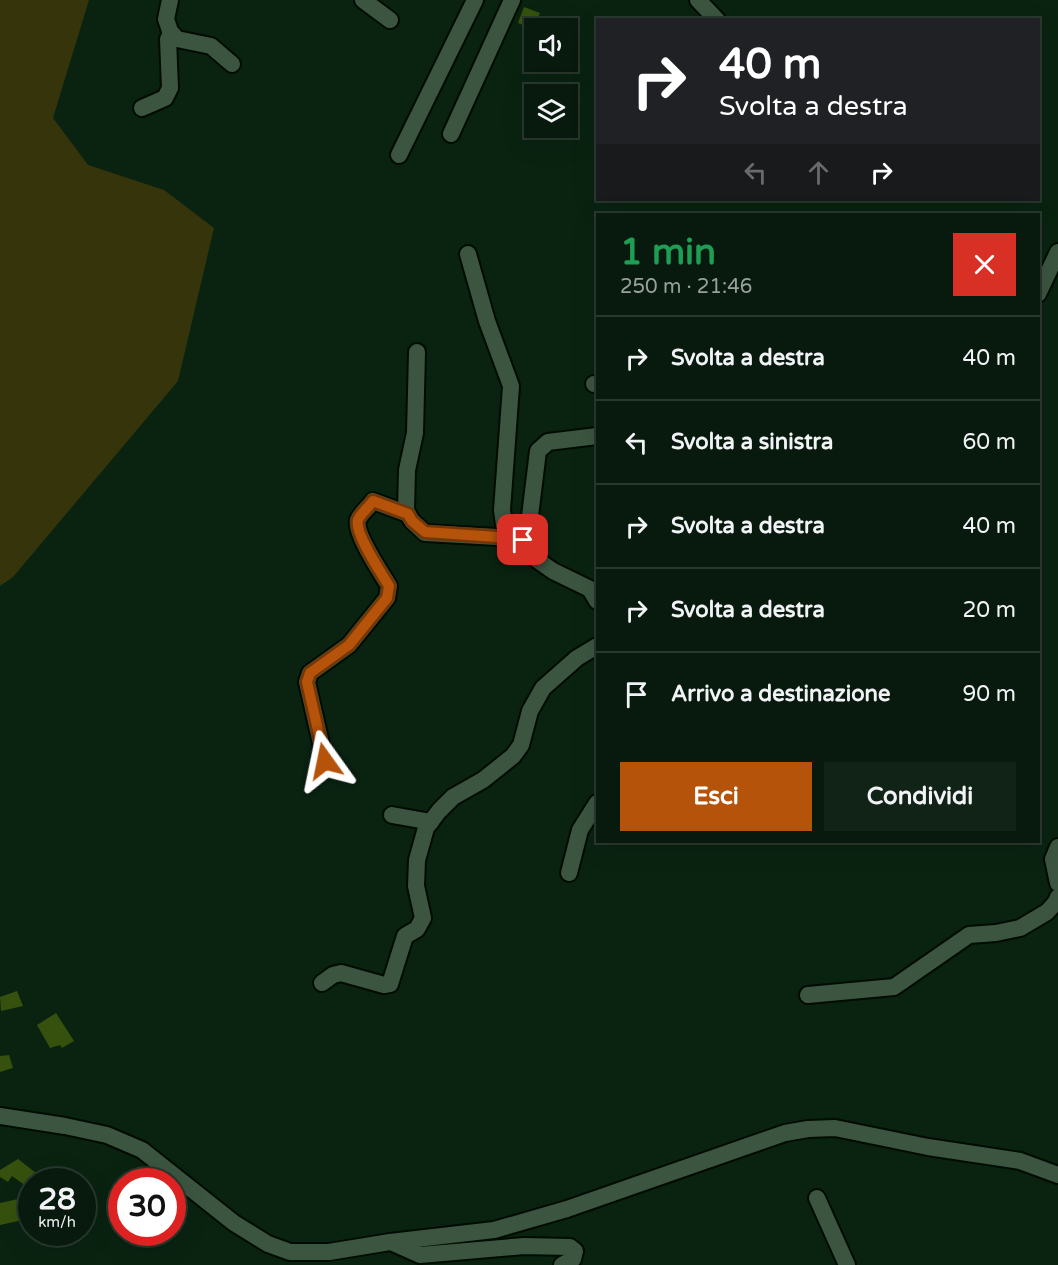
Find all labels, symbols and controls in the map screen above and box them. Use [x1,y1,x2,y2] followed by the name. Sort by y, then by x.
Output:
[524,18,578,138] map controls
[524,18,578,72] button: sound
[719,39,821,90] text: 40 m
[620,42,698,120] icon: right
[524,84,578,138] button: layers
[719,90,908,123] text: Svolta a destra
[739,156,772,189] icon: left
[802,156,835,189] icon: ahead
[865,156,898,189] icon: right
[620,231,716,274] text: 1 min
[953,233,1016,296] button: close
[620,275,752,299] text: 250 m · 21:46
[620,342,653,375] icon: right
[671,345,825,371] text: Svolta a destra
[962,345,1016,371] text: 40 m
[620,426,653,459] icon: left
[671,429,833,455] text: Svolta a sinistra
[962,429,1016,455] text: 60 m
[620,510,653,543] icon: right
[671,513,825,539] text: Svolta a destra
[962,513,1016,539] text: 40 m
[497,514,548,565] pin
[506,523,539,556] icon: arrive
[620,594,653,627] icon: right
[671,597,825,623] text: Svolta a destra
[962,597,1016,623] text: 20 m
[620,678,653,711] icon: arrive
[671,681,890,707] text: Arrivo a destinazione
[962,681,1016,707] text: 90 m
[293,729,357,793] position arrow
[620,762,812,831] button: Esci
[824,762,1016,831] button: Condividi
[108,1168,186,1246] speed limit sign: 30
[38,1181,76,1218] text: 28
[38,1213,76,1231] text: km/h

